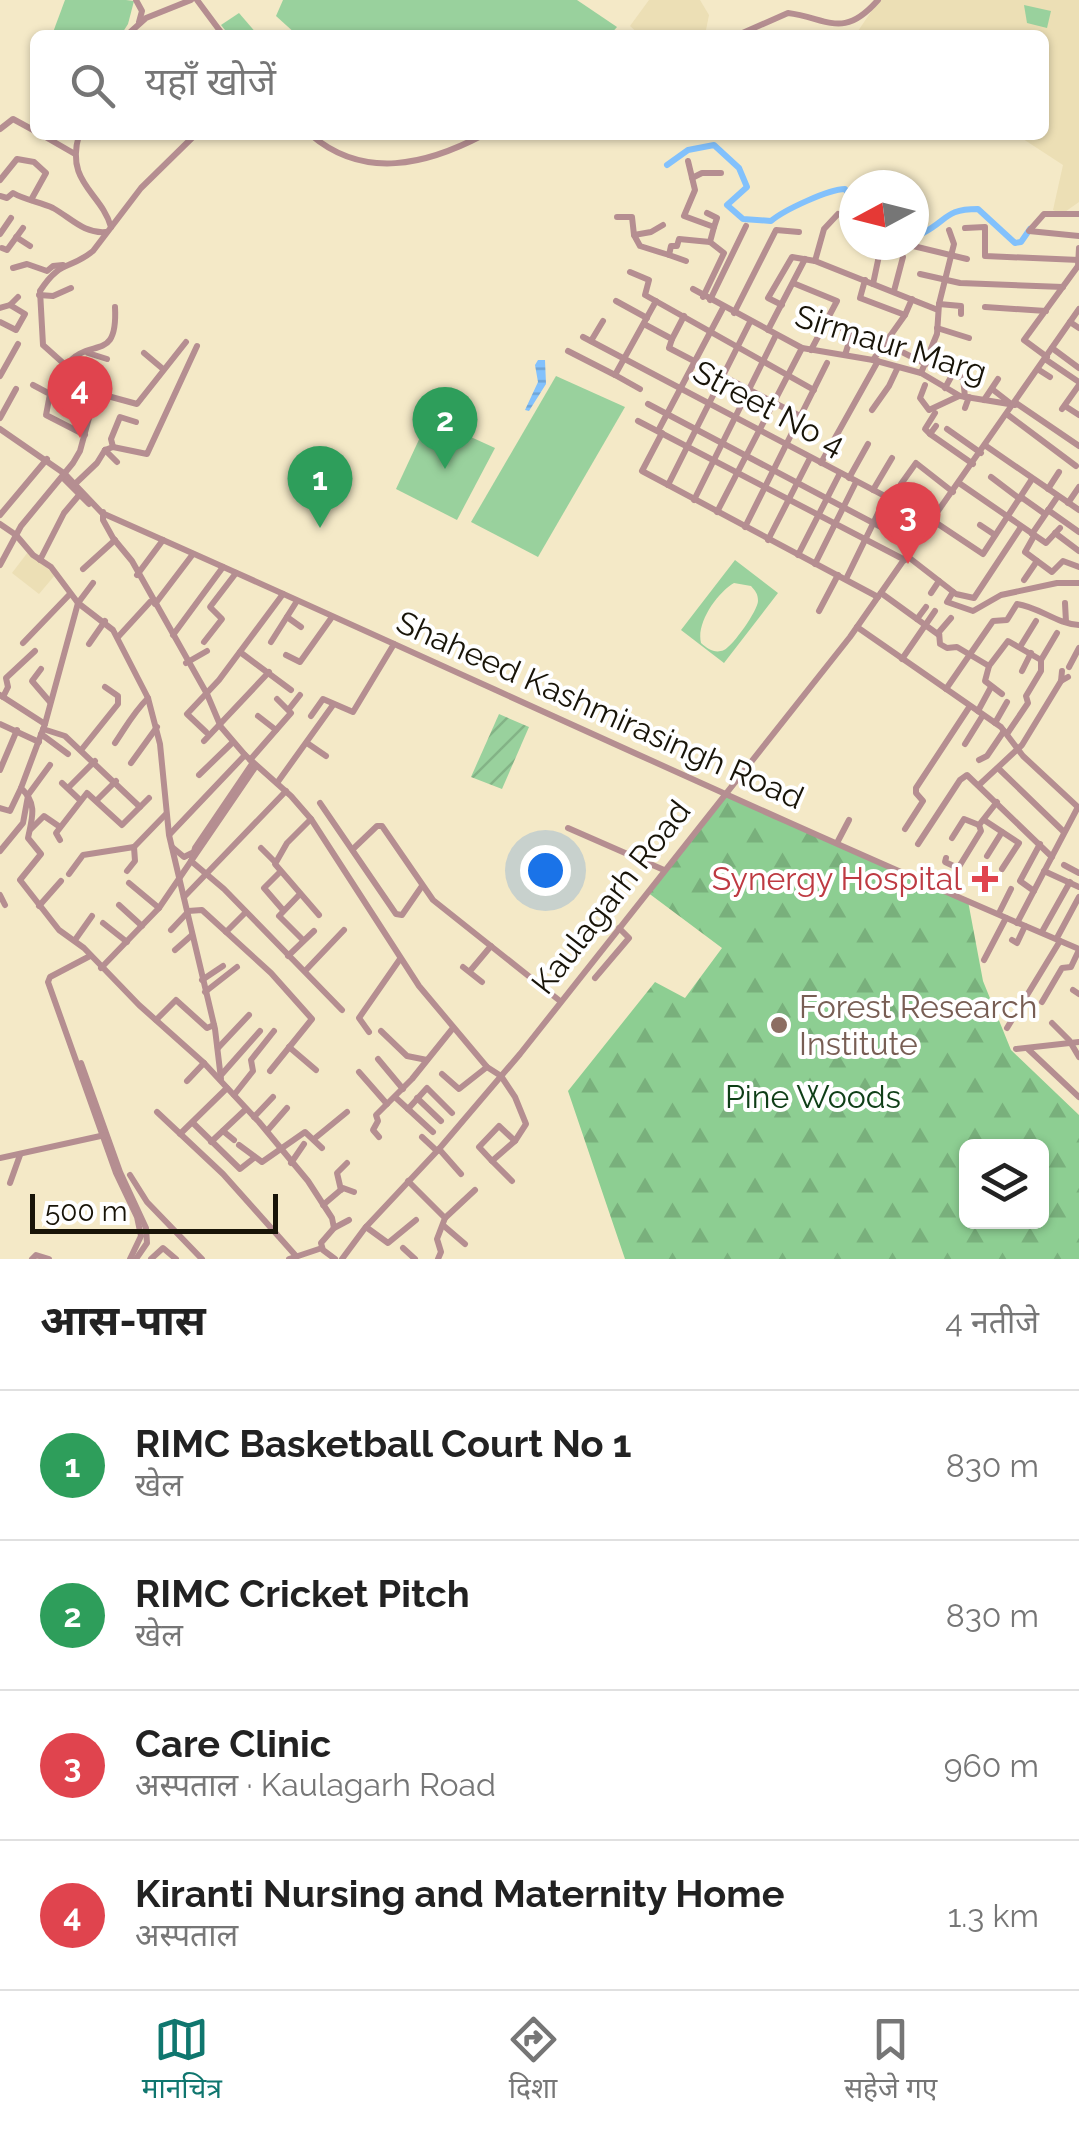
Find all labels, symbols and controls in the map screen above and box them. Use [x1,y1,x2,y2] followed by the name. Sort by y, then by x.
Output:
[30,30,1049,140] search box
[65,58,120,113] icon: search
[145,59,276,104] text: यहाँ खोजें
[839,170,929,260] north arrow
[791,297,991,390] street label: Sirmaur Marg
[687,352,851,463] street label: Street No 4
[48,356,112,438] pin: 4
[412,386,478,469] pin: 2
[288,446,352,528] pin: 1
[876,482,940,564] pin: 3
[391,603,809,816] street label: Shaheed Kashmirasingh Road
[524,793,698,1001] street label: Kaulagarh Road
[520,845,571,896] your location
[712,860,962,897] place label: Synergy Hospital
[972,866,998,892] marker: Synergy Hospital
[799,988,1037,1062] place label: Forest Research Institute
[768,1014,790,1036] marker: Forest Research Institute
[725,1078,901,1115] park label: Pine Woods
[959,1139,1049,1229] map controls
[959,1139,1049,1229] button: layers
[30,1189,278,1234] scale bar
[45,1195,127,1228] text: 500 m
[40,1296,206,1345] text: आस-पास
[945,1303,1039,1340] text: 4 नतीजे
[135,1421,632,1466] text: RIMC Basketball Court No 1
[65,1447,80,1484] text: 1
[946,1447,1039,1484] text: 830 m
[135,1466,183,1503] text: खेल
[135,1571,470,1616] text: RIMC Cricket Pitch
[63,1597,82,1634] text: 2
[946,1597,1039,1634] text: 830 m
[135,1616,183,1653] text: खेल
[135,1721,331,1766] text: Care Clinic
[64,1747,81,1784] text: 3
[944,1747,1039,1784] text: 960 m
[135,1766,496,1803] text: अस्पताल · Kaulagarh Road
[135,1871,784,1916] text: Kiranti Nursing and Maternity Home
[63,1897,82,1934] text: 4
[948,1897,1039,1934] text: 1.3 km
[135,1916,238,1953] text: अस्पताल
[142,2012,222,2109] tab: मानचित्र
[506,2012,561,2109] tab: दिशा
[844,2012,937,2109] tab: सहेजे गए

